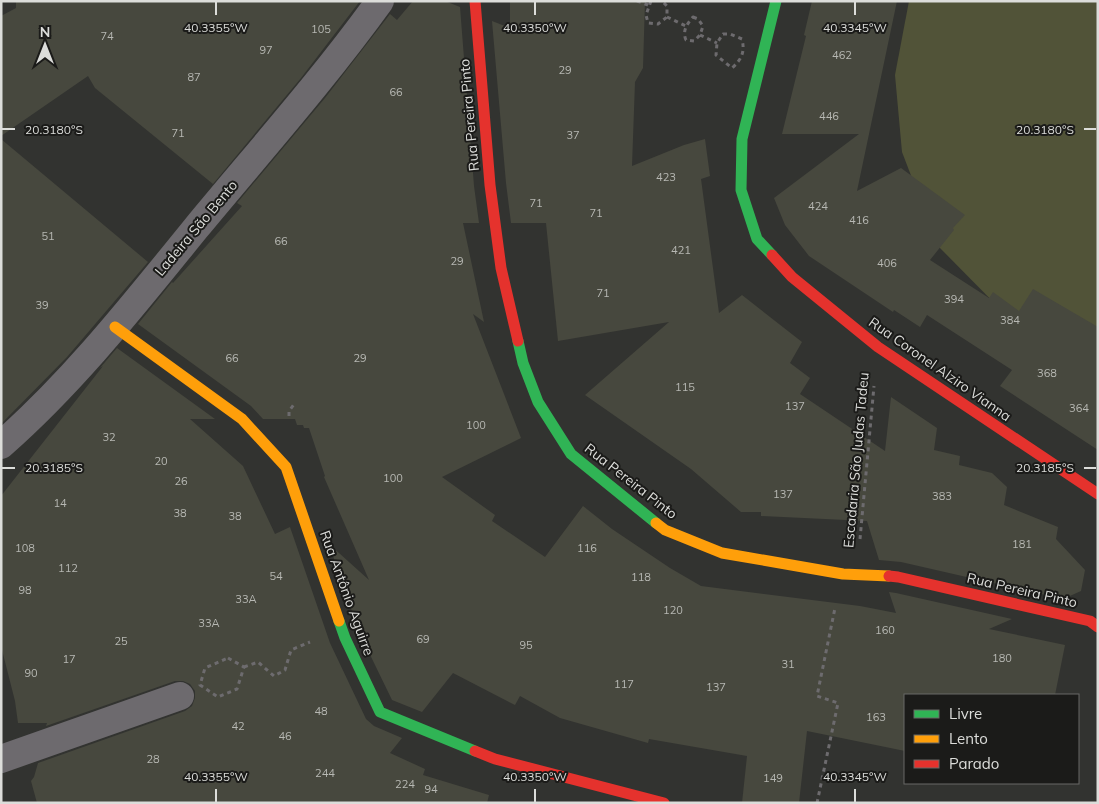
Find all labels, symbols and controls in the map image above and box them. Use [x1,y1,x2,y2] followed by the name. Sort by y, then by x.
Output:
[20,20,70,70] north arrow
[184,20,248,35] text: 40.3355°W
[503,20,567,35] text: 40.3350°W
[823,20,887,35] text: 40.3345°W
[311,22,331,36] house number: 105
[40,23,50,41] text: N
[100,29,114,43] house number: 74
[259,43,273,57] house number: 97
[832,48,852,62] house number: 462
[455,58,483,172] street label: Rua Pereira Pinto
[558,63,572,77] house number: 29
[187,70,201,84] house number: 87
[389,85,403,99] house number: 66
[819,109,839,123] house number: 446
[25,122,83,137] text: 20.3180°S
[1016,122,1074,137] text: 20.3180°S
[171,126,185,140] house number: 71
[566,128,580,142] house number: 37
[656,170,676,184] house number: 423
[151,176,241,280] street label: Ladeira São Bento
[529,196,543,210] house number: 71
[808,199,828,213] house number: 424
[589,206,603,220] house number: 71
[849,213,869,227] house number: 416
[41,229,55,243] house number: 51
[274,234,288,248] house number: 66
[671,243,691,257] house number: 421
[450,254,464,268] house number: 29
[877,256,897,270] house number: 406
[596,286,610,300] house number: 71
[944,292,964,306] house number: 394
[35,298,49,312] house number: 39
[865,313,1015,425] street label: Rua Coronel Alziro Vianna
[1000,313,1020,327] house number: 384
[225,351,239,365] house number: 66
[353,351,367,365] house number: 29
[1037,366,1057,380] house number: 368
[839,371,873,549] street label: Escadaria São Judas Tadeu
[675,380,695,394] house number: 115
[785,399,805,413] house number: 137
[1069,401,1089,415] house number: 364
[466,418,486,432] house number: 100
[102,430,116,444] house number: 32
[581,439,681,523] street label: Rua Pereira Pinto
[154,454,168,468] house number: 20
[25,460,83,475] text: 20.3185°S
[1016,460,1074,475] text: 20.3185°S
[383,471,403,485] house number: 100
[174,474,188,488] house number: 26
[773,487,793,501] house number: 137
[932,489,952,503] house number: 383
[53,496,67,510] house number: 14
[173,506,187,520] house number: 38
[228,509,242,523] house number: 38
[316,528,378,658] street label: Rua Antônio Aguirre
[1012,537,1032,551] house number: 181
[15,541,35,555] house number: 108
[577,541,597,555] house number: 116
[58,561,78,575] house number: 112
[269,569,283,583] house number: 54
[965,569,1079,611] street label: Rua Pereira Pinto
[631,570,651,584] house number: 118
[18,583,32,597] house number: 98
[235,592,257,606] house number: 33A
[663,603,683,617] house number: 120
[198,616,220,630] house number: 33A
[875,623,895,637] house number: 160
[416,632,430,646] house number: 69
[114,634,128,648] house number: 25
[519,638,533,652] house number: 95
[992,651,1012,665] house number: 180
[62,652,76,666] house number: 17
[781,657,795,671] house number: 31
[24,666,38,680] house number: 90
[614,677,634,691] house number: 117
[706,680,726,694] house number: 137
[904,694,1079,784] legend
[314,704,328,718] house number: 48
[949,704,982,723] text: Livre
[866,710,886,724] house number: 163
[231,719,245,733] house number: 42
[278,729,292,743] house number: 46
[949,729,988,748] text: Lento
[146,752,160,766] house number: 28
[949,754,999,773] text: Parado
[315,766,335,780] house number: 244
[184,769,248,784] text: 40.3355°W
[503,769,567,784] text: 40.3350°W
[823,769,887,784] text: 40.3345°W
[763,771,783,785] house number: 149
[395,777,415,791] house number: 224
[424,782,438,796] house number: 94

